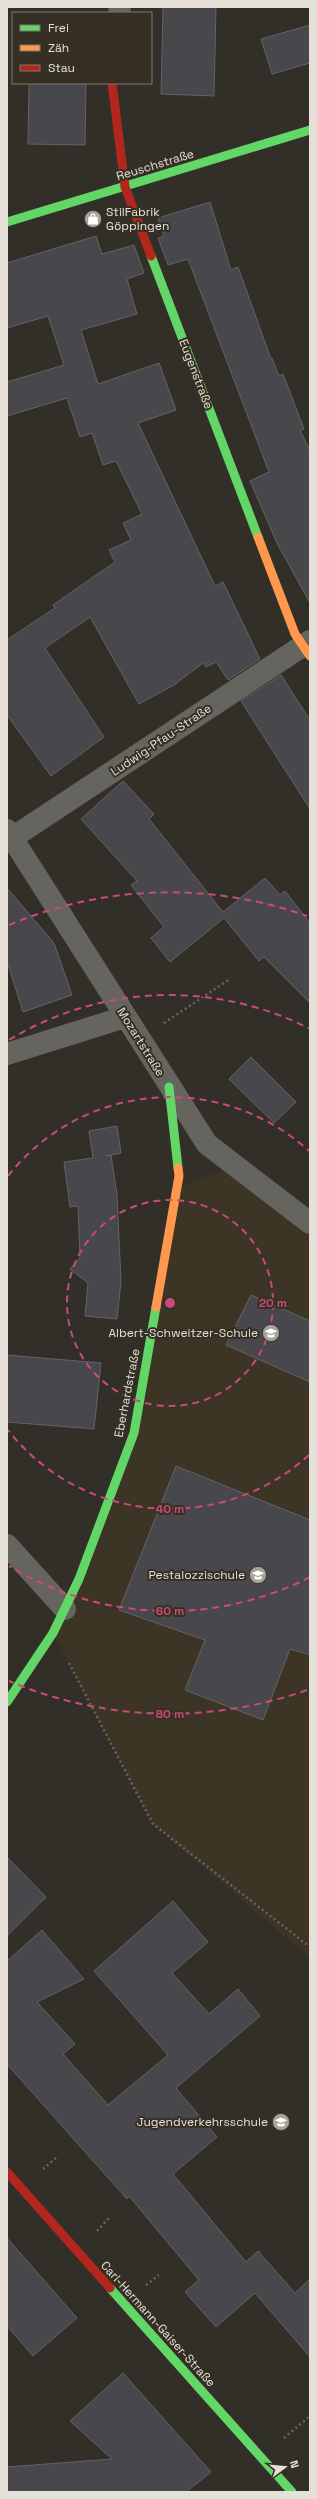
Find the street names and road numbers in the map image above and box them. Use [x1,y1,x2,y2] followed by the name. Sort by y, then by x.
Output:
[114,146,196,184] street label: Reuschstraße
[175,337,217,411] street label: Eugenstraße
[108,700,214,780] street label: Ludwig-Pfau-Straße
[113,1005,169,1079] street label: Mozartstraße
[111,1347,143,1439] street label: Eberhardstraße
[97,2258,219,2390] street label: Carl-Hermann-Gaiser-Straße

